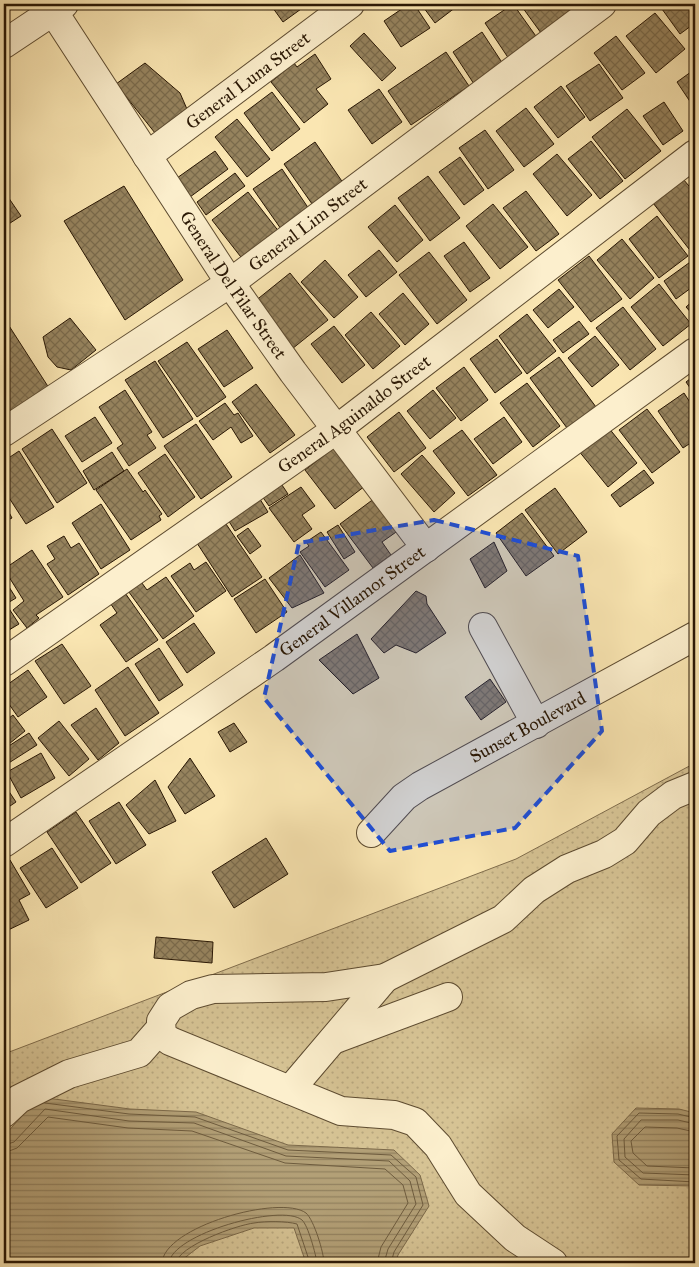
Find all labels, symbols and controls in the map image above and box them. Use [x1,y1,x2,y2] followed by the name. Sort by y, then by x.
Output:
[181,26,315,134] street label: General Luna Street
[244,173,372,276] street label: General Lim Street
[175,207,292,364] street label: General Del Pilar Street
[273,350,436,478] street label: General Aguinaldo Street
[275,540,430,662] street label: General Villamor Street
[466,687,590,768] street label: Sunset Boulevard

